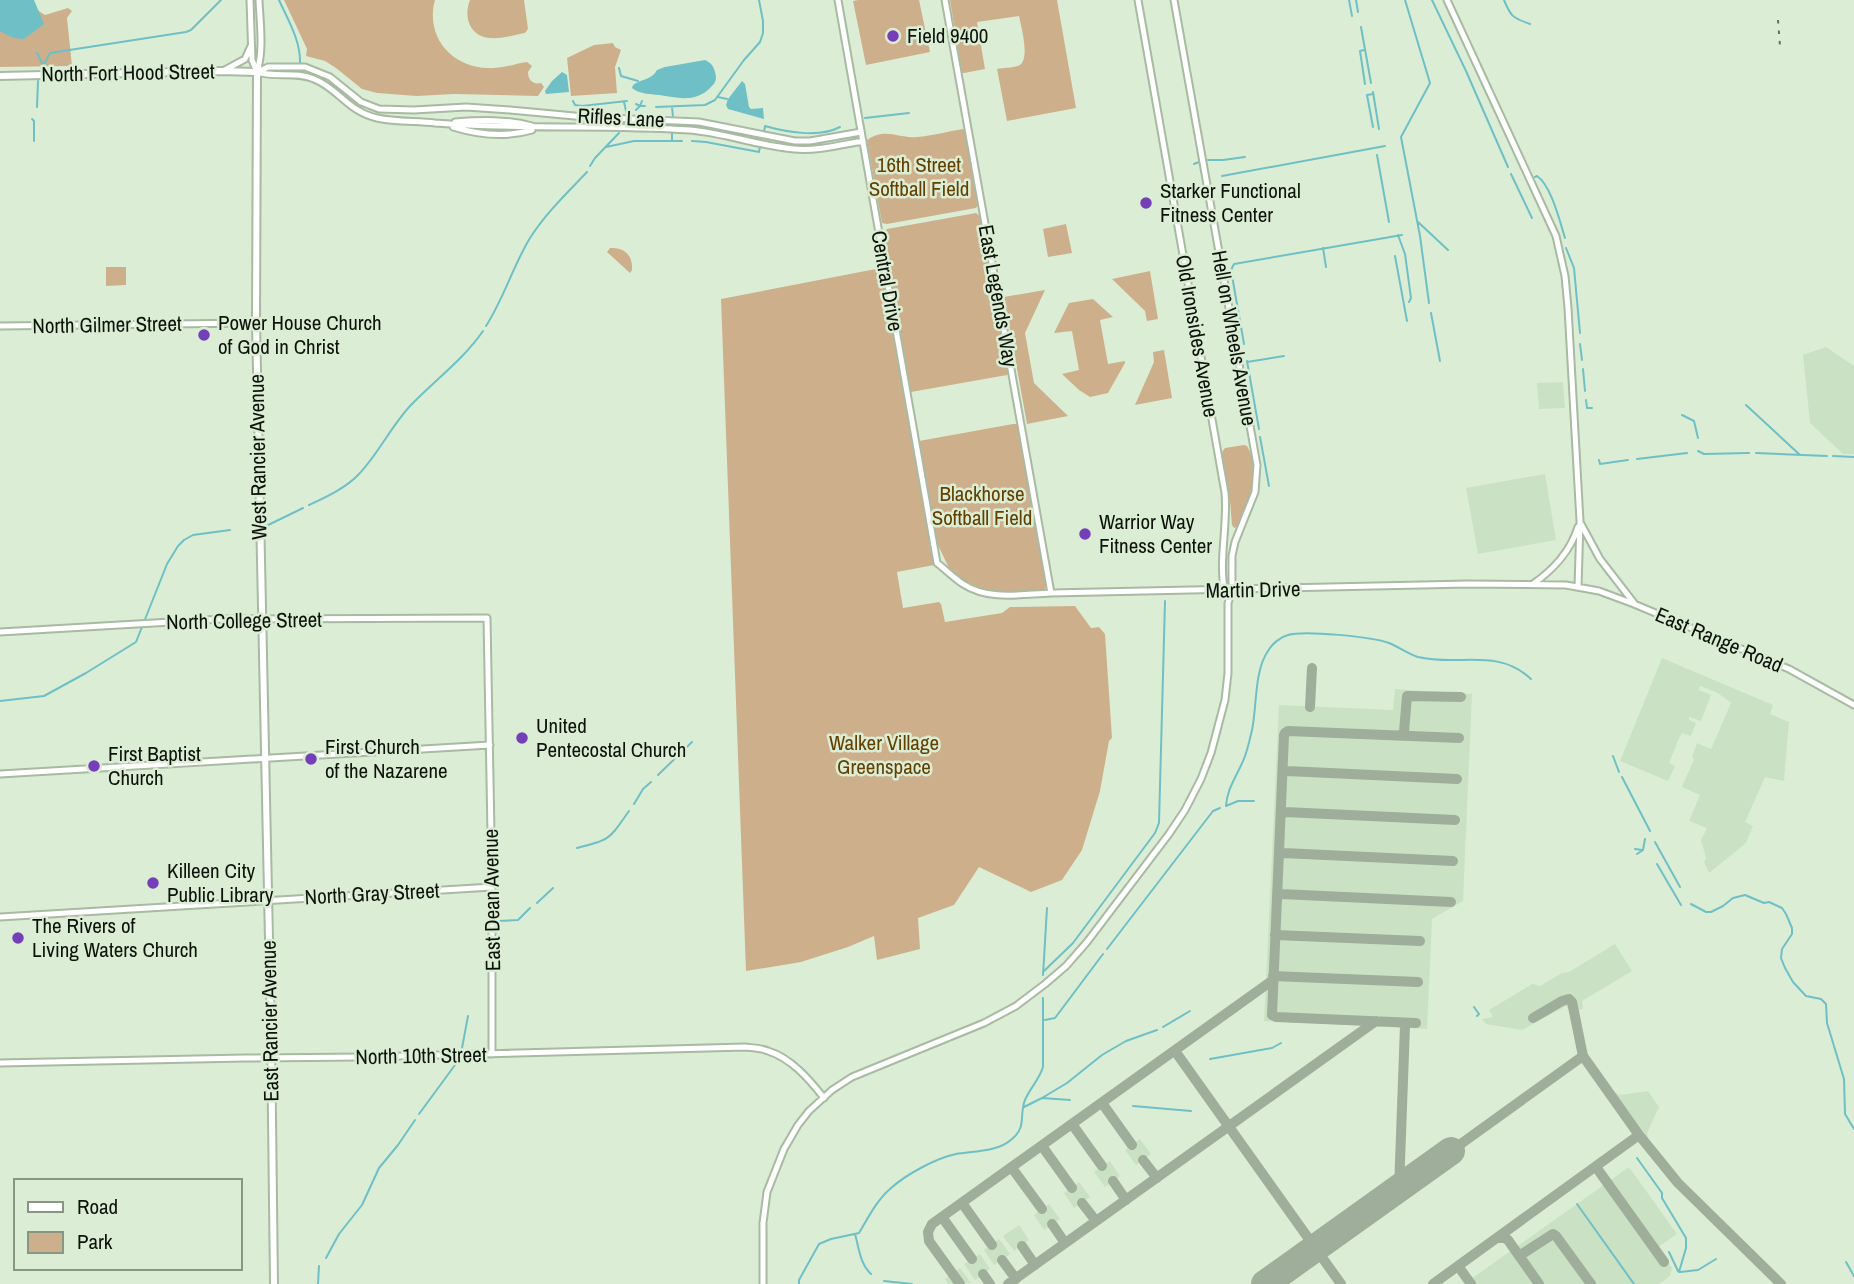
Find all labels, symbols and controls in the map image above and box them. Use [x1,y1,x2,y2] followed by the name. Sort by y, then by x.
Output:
[907,21,988,50] place label: Field 9400
[885,28,901,44] marker: Field 9400
[41,56,215,89] street label: North Fort Hood Street
[577,101,665,134] street label: Rifles Lane
[869,150,969,203] park label: 16th Street Softball Field
[1160,176,1301,229] place label: Starker Functional Fitness Center
[1138,195,1154,211] marker: Starker Functional Fitness Center
[972,223,1025,370] street label: East Legends Way
[864,228,911,333] street label: Central Drive
[1205,248,1264,428] street label: Hell on Wheels Avenue
[1169,252,1226,419] street label: Old Ironsides Avenue
[218,308,382,361] place label: Power House Church of God in Christ
[32,309,182,340] street label: North Gilmer Street
[196,327,212,343] marker: Power House Church of God in Christ
[242,374,273,540] street label: West Rancier Avenue
[932,479,1032,532] park label: Blackhorse Softball Field
[1099,507,1212,560] place label: Warrior Way Fitness Center
[1077,526,1093,542] marker: Warrior Way Fitness Center
[1205,574,1301,605] street label: Martin Drive
[1651,600,1787,679] street label: East Range Road
[166,605,322,636] street label: North College Street
[536,711,686,764] place label: United Pentecostal Church
[829,728,939,781] park label: Walker Village Greenspace
[514,730,530,746] marker: United Pentecostal Church
[325,732,448,785] place label: First Church of the Nazarene
[108,739,201,792] place label: First Baptist Church
[303,751,319,767] marker: First Church of the Nazarene
[86,758,102,774] marker: First Baptist Church
[476,829,507,971] street label: East Dean Avenue
[167,856,274,909] place label: Killeen City Public Library
[145,875,161,891] marker: Killeen City Public Library
[304,875,440,912] street label: North Gray Street
[32,911,198,964] place label: The Rivers of Living Waters Church
[10,930,26,946] marker: The Rivers of Living Waters Church
[254,940,285,1102] street label: East Rancier Avenue
[355,1040,487,1071] street label: North 10th Street
[14,1179,242,1270] legend
[77,1192,118,1221] text: Road
[77,1227,113,1256] text: Park

